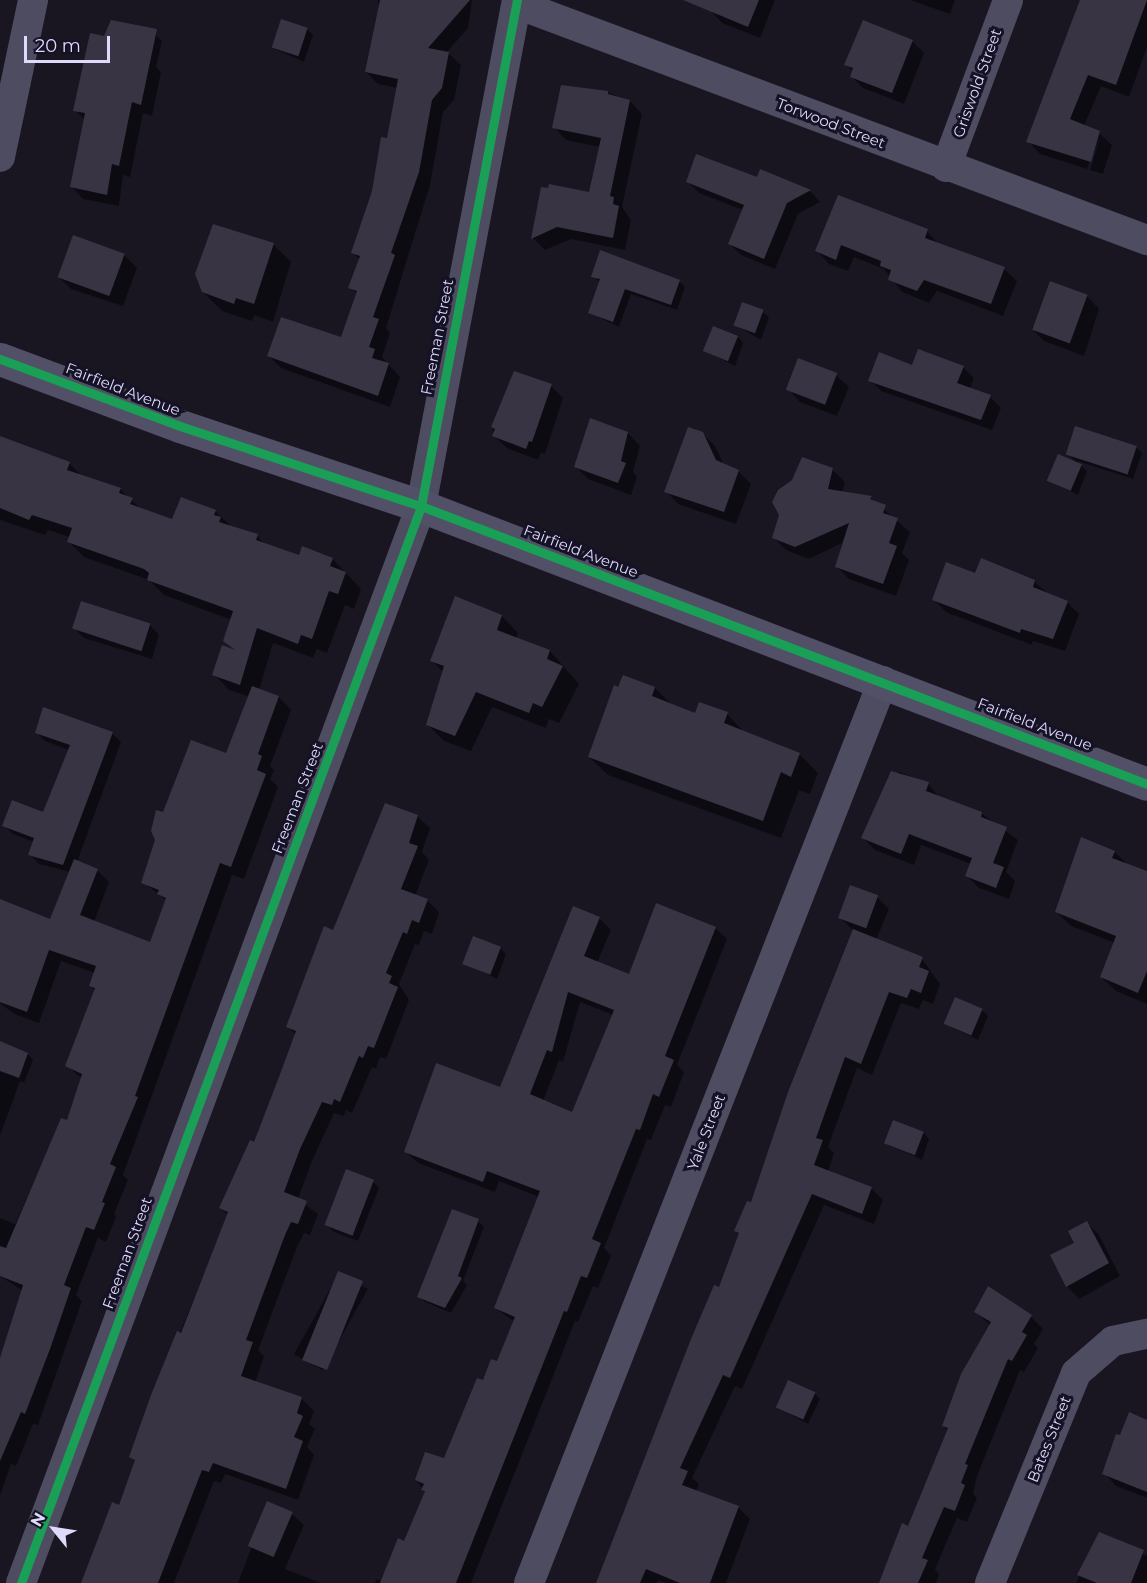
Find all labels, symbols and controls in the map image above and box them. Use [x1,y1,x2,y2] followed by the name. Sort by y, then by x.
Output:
[27,24,112,62] scale bar
[949,26,1005,140] street label: Griswold Street
[35,35,81,57] text: 20 m
[774,94,888,152] street label: Torwood Street
[417,278,457,396] street label: Freeman Street
[63,359,183,419] street label: Fairfield Avenue
[521,521,641,581] street label: Fairfield Avenue
[975,694,1095,754] street label: Fairfield Avenue
[268,740,326,856] street label: Freeman Street
[683,1092,729,1172] street label: Yale Street
[98,1195,156,1311] street label: Freeman Street
[1023,1393,1075,1485] street label: Bates Street
[24,1499,84,1559] north arrow
[27,1509,49,1530] text: N

